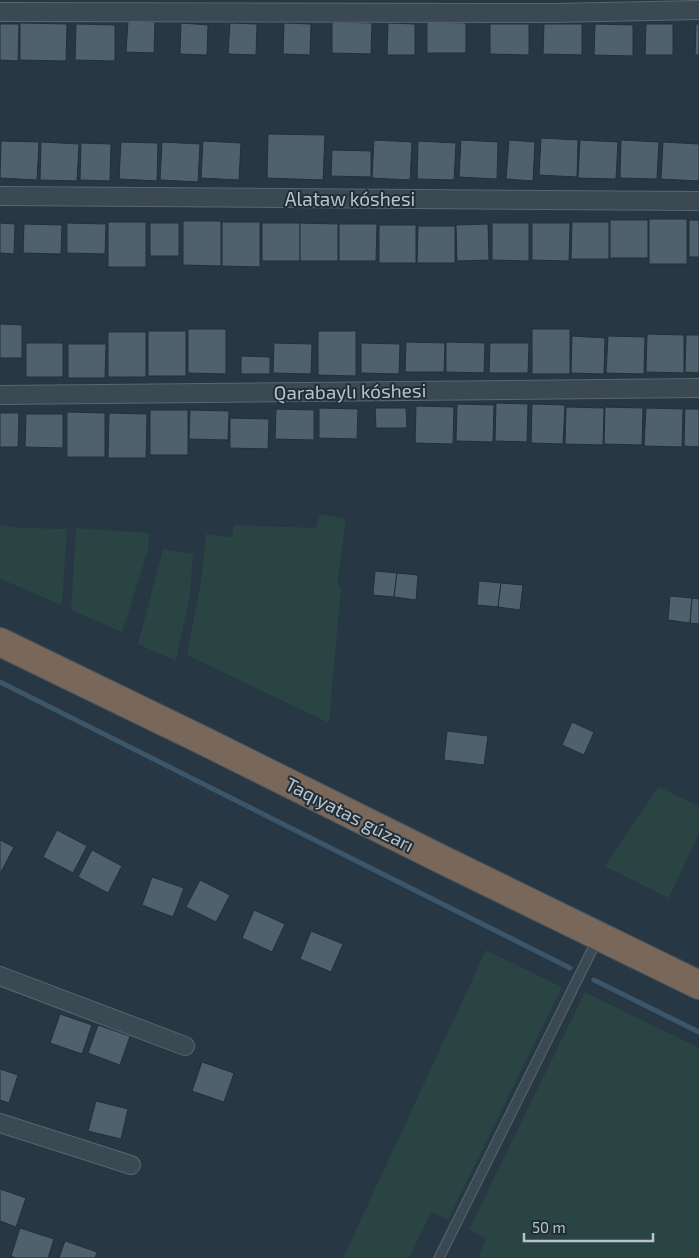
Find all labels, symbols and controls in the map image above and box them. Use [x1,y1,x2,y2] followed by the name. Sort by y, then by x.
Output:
[285,187,415,210] street label: Alataw kóshesi
[274,378,426,404] street label: Qarabaylı kóshesi
[282,772,418,856] street label: Taqıyatas gúzarı
[524,1210,653,1242] scale bar
[532,1218,566,1236] text: 50 m

